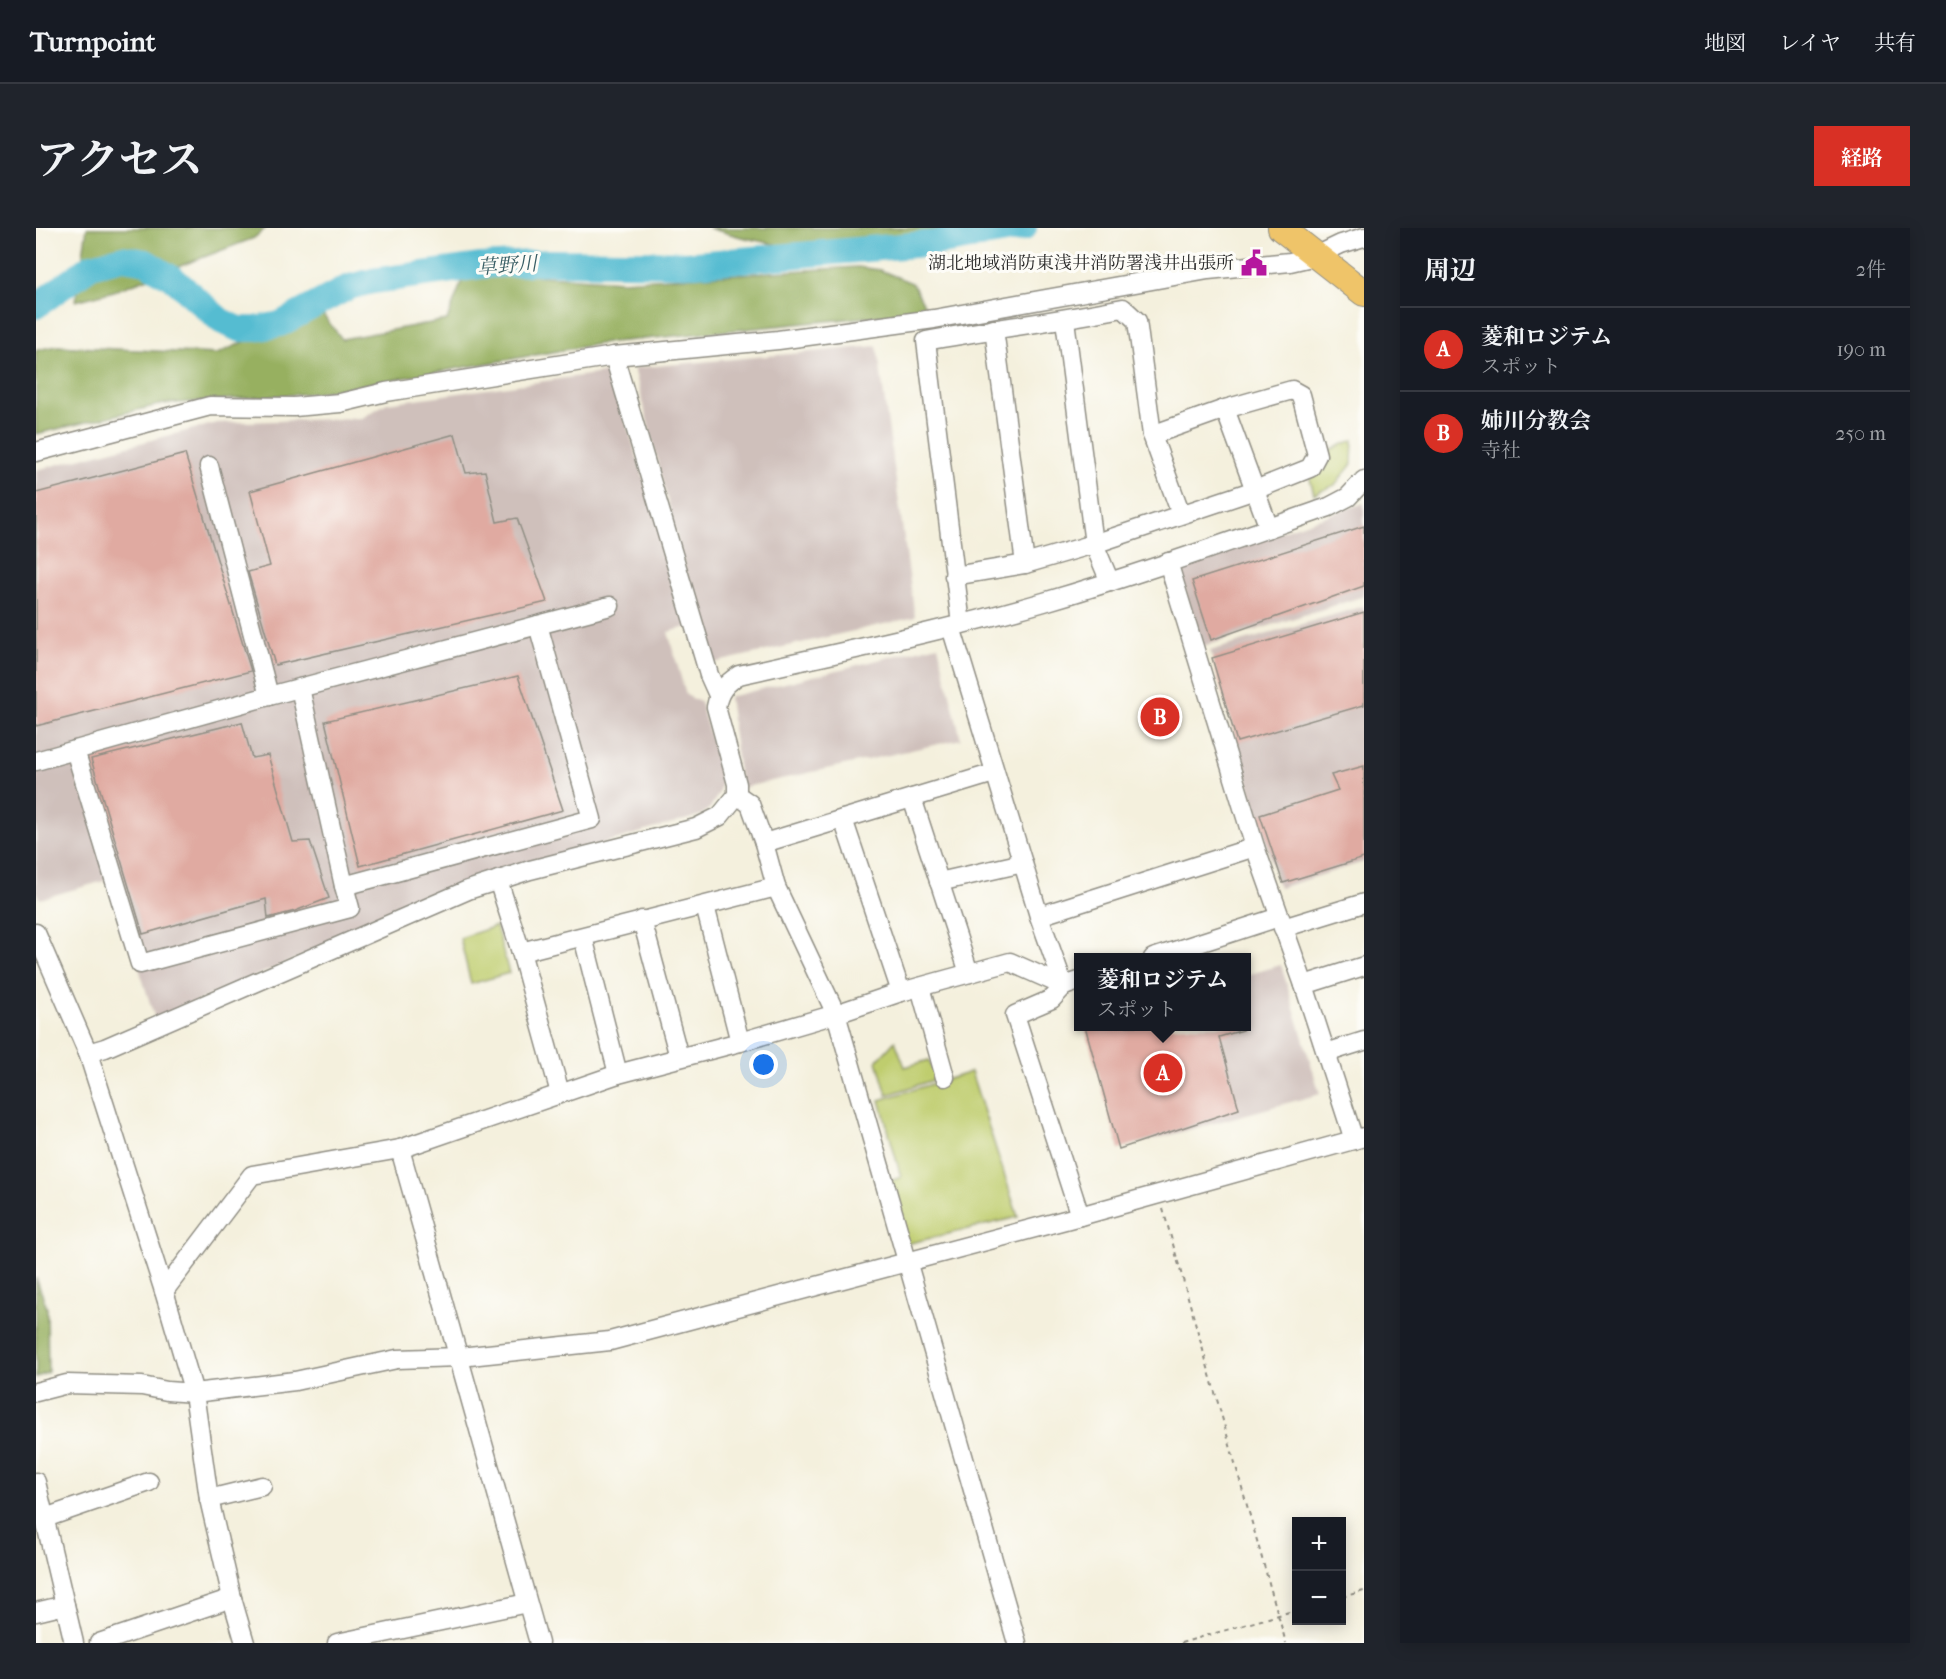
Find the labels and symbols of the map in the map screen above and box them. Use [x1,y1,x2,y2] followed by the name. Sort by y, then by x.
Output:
[1239,248,1269,278] public building icon: 湖北地域消防東浅井消防署浅井出張所
[476,252,540,279] water label: 草野川
[928,253,1234,274] place label: 湖北地域消防東浅井消防署浅井出張所
[1140,694,1180,740] pin: B
[749,1050,778,1079] your location
[1144,1050,1182,1096] pin: A

